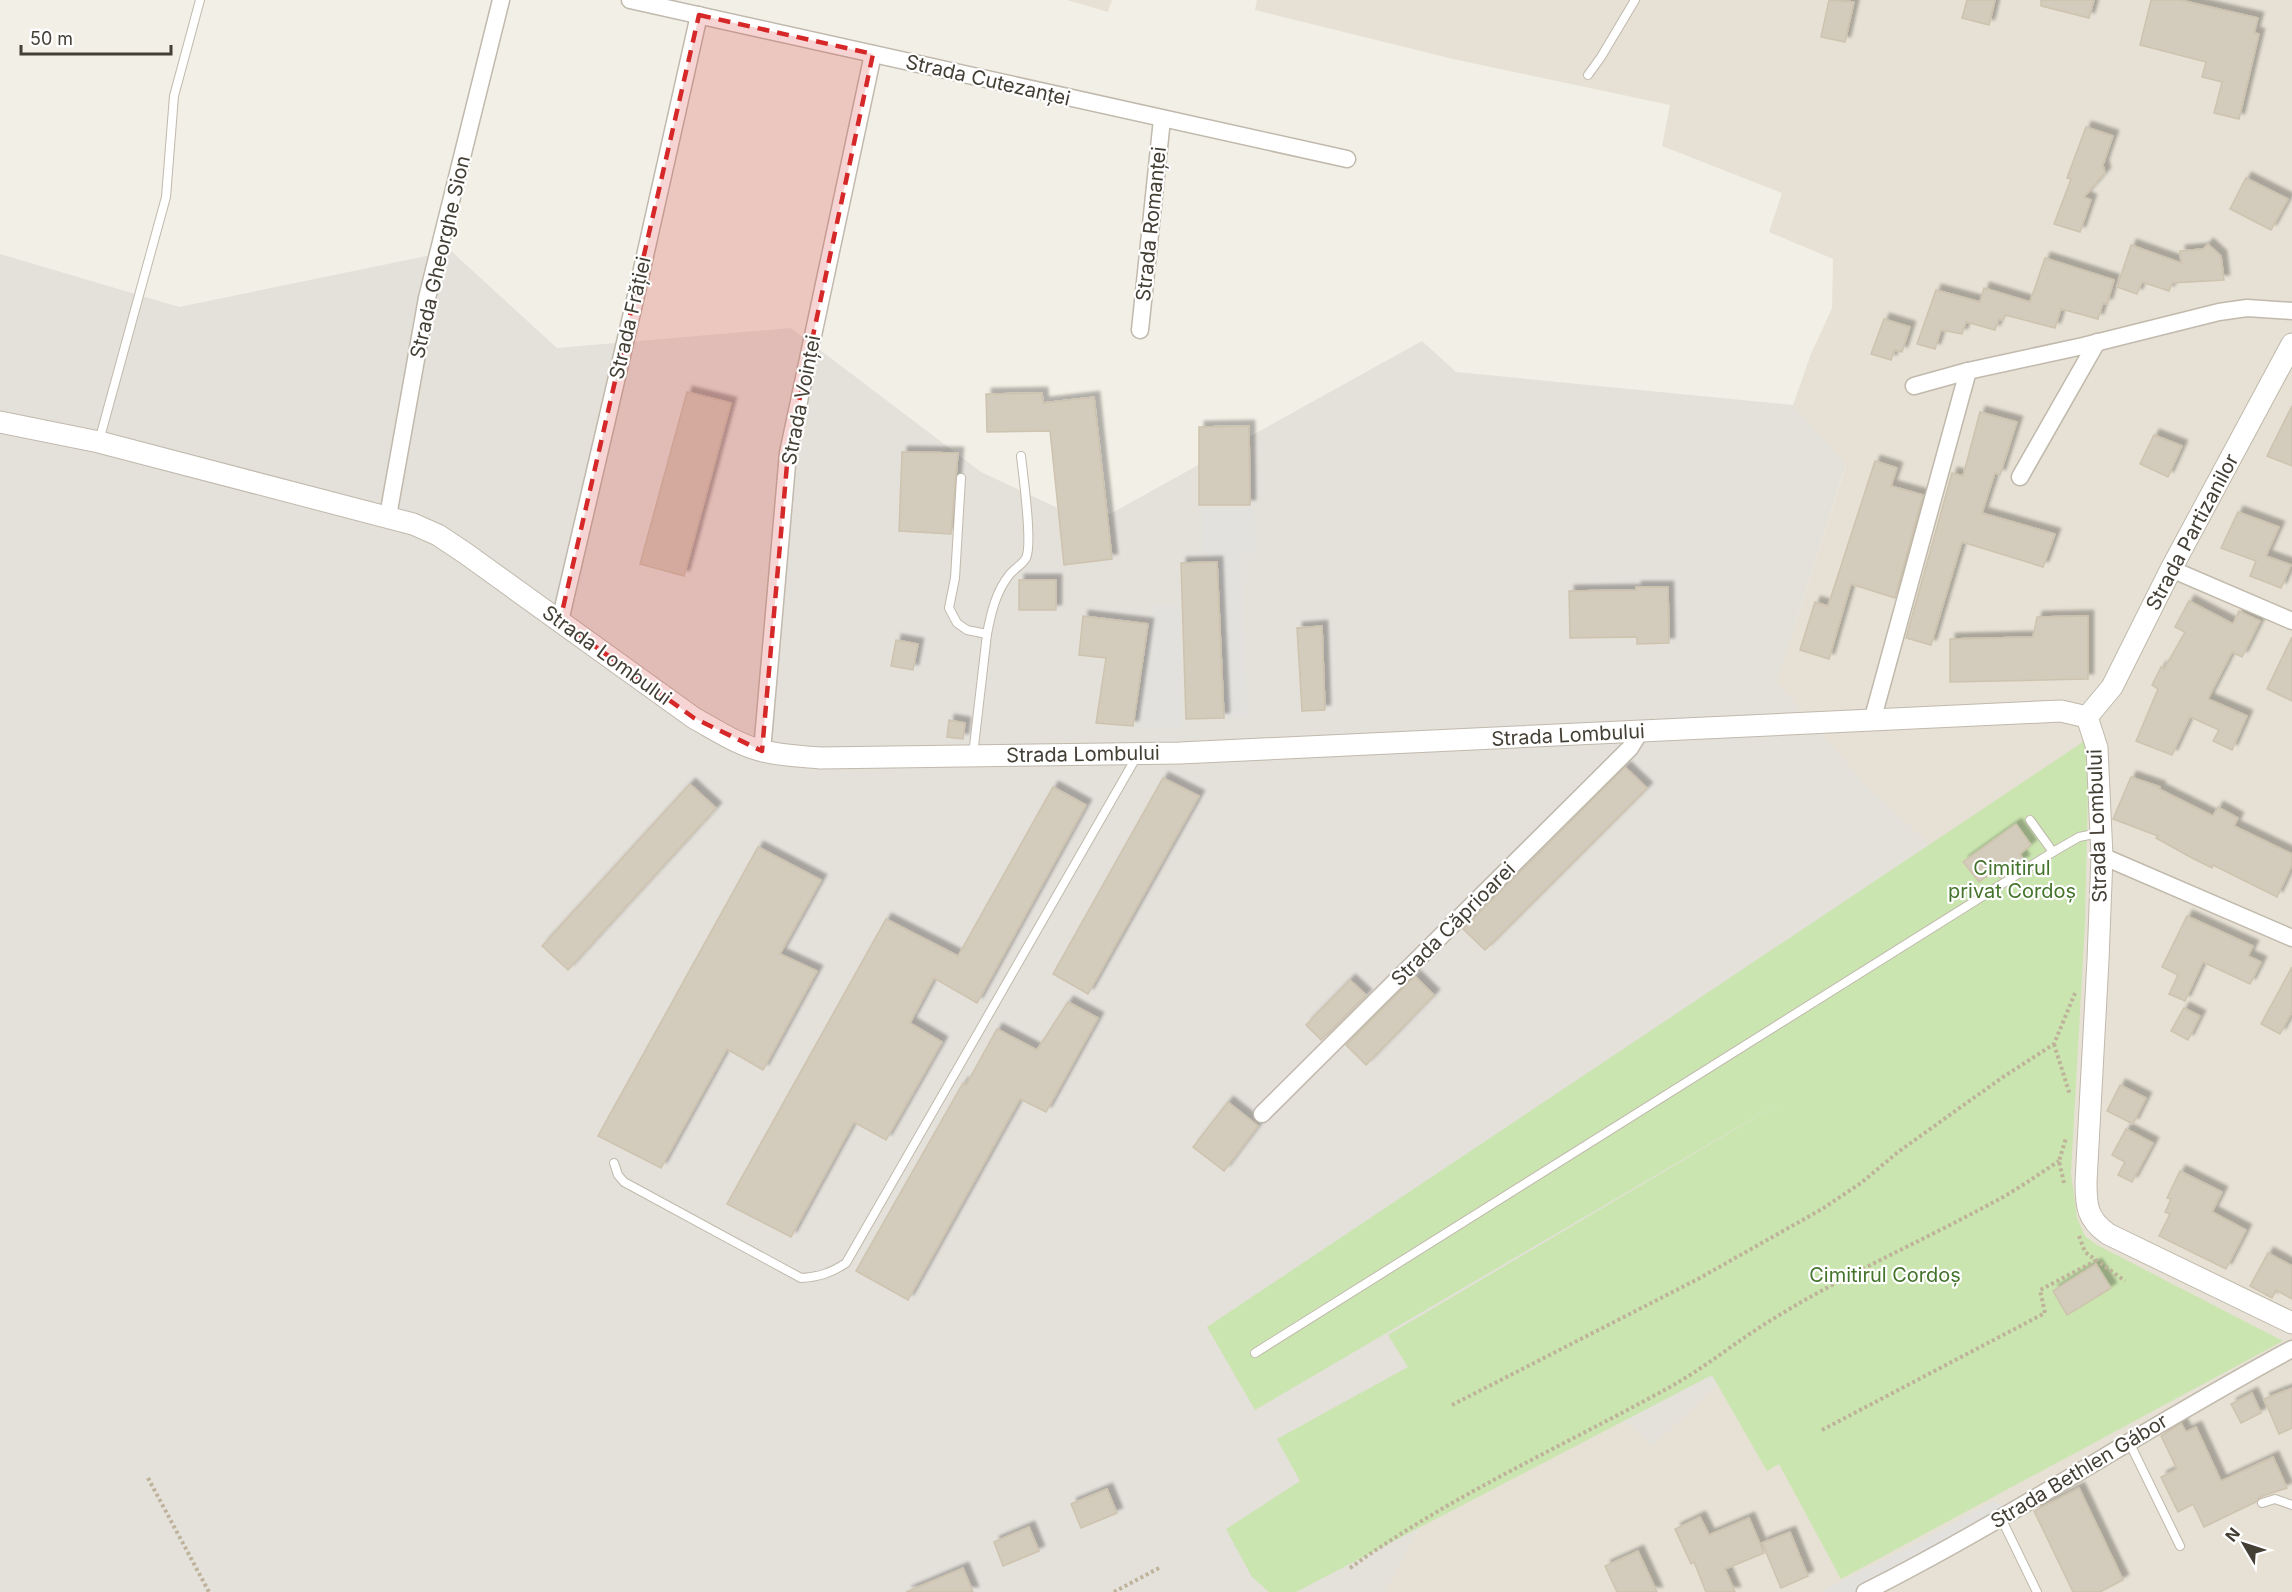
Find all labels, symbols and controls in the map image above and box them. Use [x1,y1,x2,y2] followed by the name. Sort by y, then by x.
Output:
[21,18,171,56] scale bar
[30,28,73,49] text: 50 m
[903,49,1073,111] street label: Strada Cutezanței
[1131,146,1171,302] street label: Strada Romanței
[405,153,475,361] street label: Strada Gheorghe Sion
[604,254,656,382] street label: Strada Frăției
[777,333,825,467] street label: Strada Voinței
[2141,449,2244,614] street label: Strada Partizanilor
[538,600,676,710] street label: Strada Lombului
[1491,719,1645,751] street label: Strada Lombului
[1006,741,1160,767] street label: Strada Lombului
[2082,749,2112,903] street label: Strada Lombului
[1948,856,2076,903] park label: Cimitirul privat Cordoș
[1386,857,1520,991] street label: Strada Căprioarei
[1809,1263,1961,1287] park label: Cimitirul Cordoș
[1986,1408,2172,1533] street label: Strada Bethlen Gábor
[2214,1514,2274,1574] north arrow
[2221,1524,2244,1546] text: N

